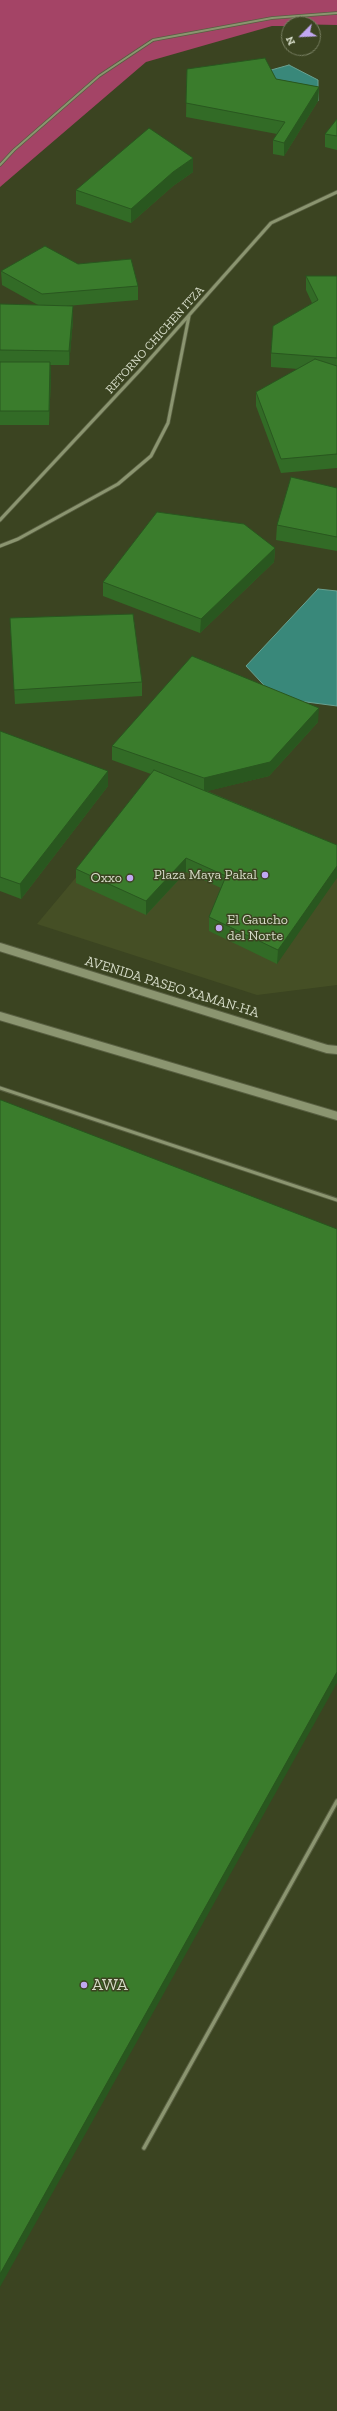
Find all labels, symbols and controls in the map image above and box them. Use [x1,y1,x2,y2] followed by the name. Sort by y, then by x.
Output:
[281,16,321,56] north arrow
[283,34,298,47] text: N
[103,283,207,397] street label: RETORNO CHICHEN ITZA
[154,867,257,883] place label: Plaza Maya Pakal
[91,870,122,886] place label: Oxxo
[260,870,270,880] marker: Plaza Maya Pakal
[125,873,135,883] marker: Oxxo
[227,912,288,944] place label: El Gaucho del Norte
[214,923,224,933] marker: El Gaucho del Norte
[83,953,261,1021] street label: AVENIDA PASEO XAMAN-HA
[92,1975,128,1995] place label: AWA
[79,1980,89,1990] marker: AWA

